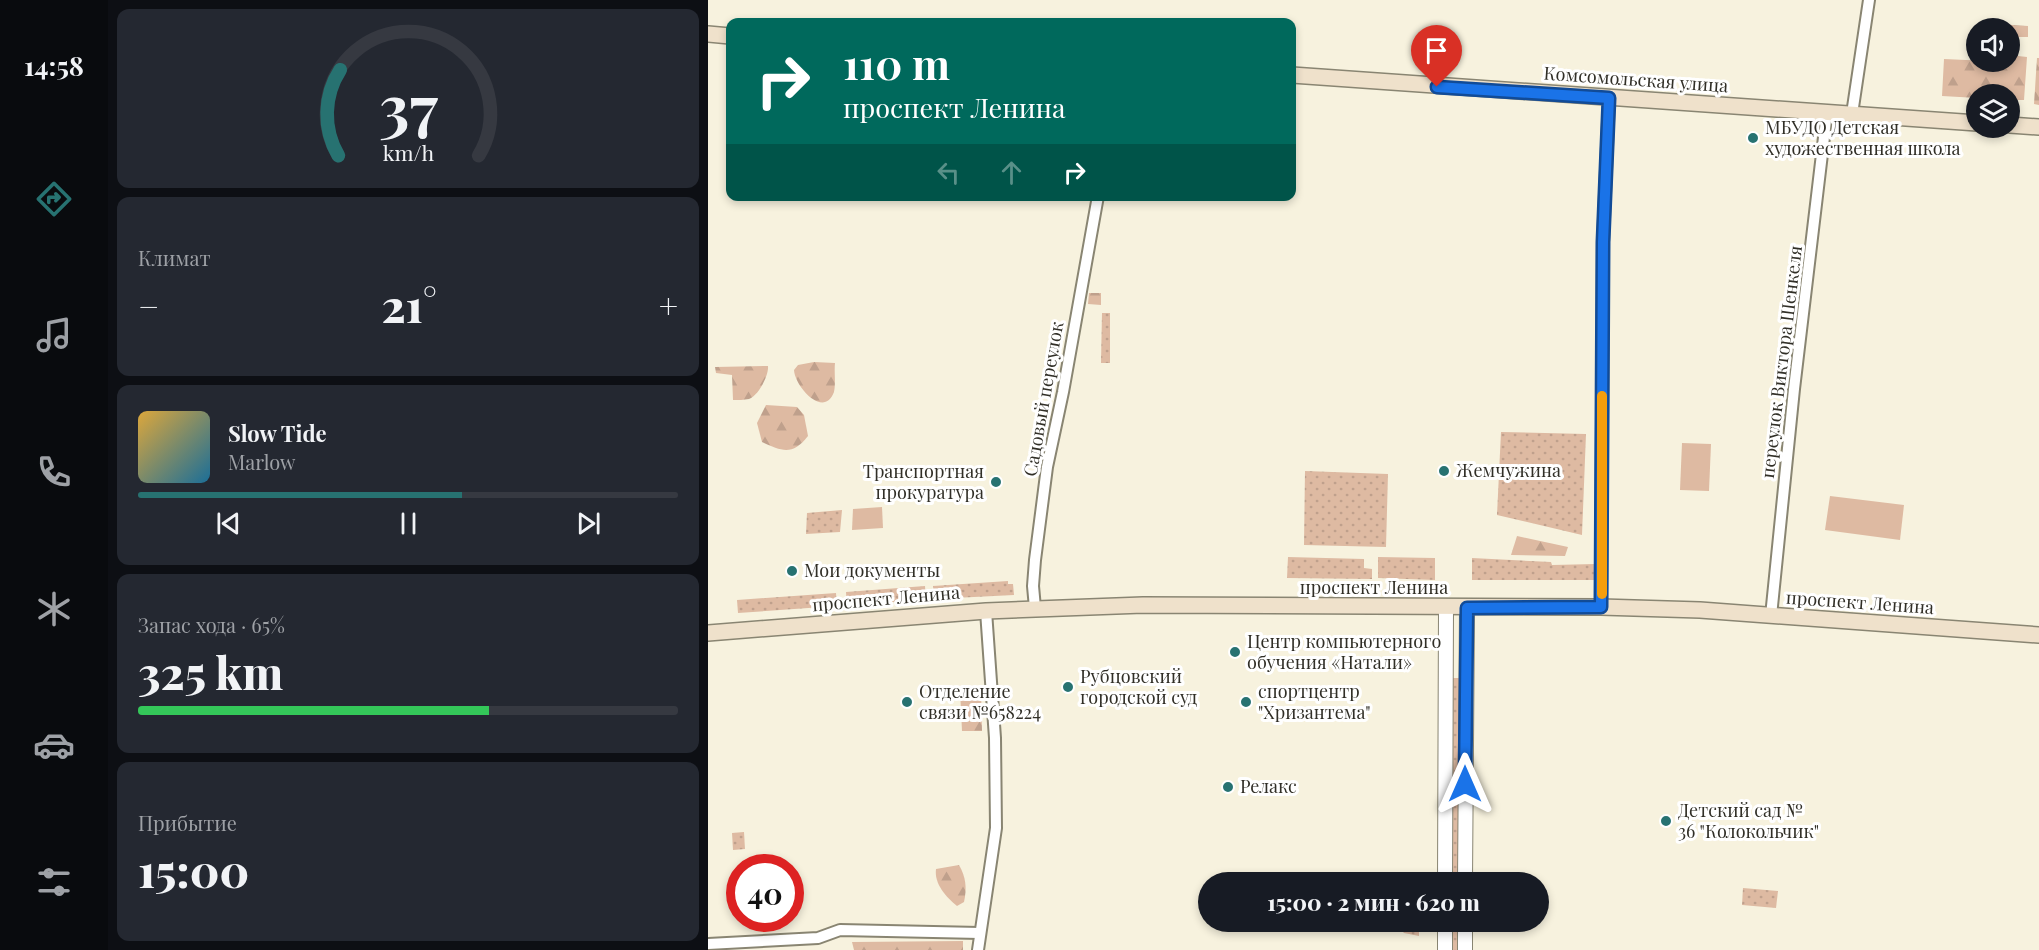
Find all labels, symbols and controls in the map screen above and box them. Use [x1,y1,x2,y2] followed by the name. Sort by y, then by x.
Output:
[1966,18,2020,138] map controls
[1966,18,2020,72] button: sound
[1411,25,1462,87] pin
[1420,34,1453,67] icon: arrive
[843,35,950,91] text: 110 m
[744,42,822,120] icon: right
[24,47,84,83] text: 14:58
[1543,61,1729,97] street label: Комсомольская улица
[379,62,438,146] text: 37
[1966,84,2020,138] button: layers
[843,89,1065,125] text: проспект Ленина
[1765,115,1961,160] place label: МБУДО Детская художественная школа
[1746,131,1760,145] marker: МБУДО Детская художественная школа
[382,138,434,166] text: km/h
[932,156,965,189] icon: left
[995,156,1028,189] icon: ahead
[1058,156,1091,189] icon: right
[33,178,75,220] icon: directions
[138,244,211,271] text: Климат
[1755,244,1807,480] street label: переулок Виктора Шенкеля
[381,274,437,334] text: 21°
[138,283,159,327] text: −
[659,283,678,327] text: +
[33,314,75,356] icon: music
[1018,320,1068,478] street label: Садовый переулок
[228,418,327,448] text: Slow Tide
[228,448,296,475] text: Marlow
[33,451,75,493] icon: phone
[1456,458,1561,482] place label: Жемчужина
[863,459,984,504] place label: Транспортная прокуратура
[1437,464,1451,478] marker: Жемчужина
[989,475,1003,489] marker: Транспортная прокуратура
[212,507,245,540] icon: previous
[392,507,425,540] icon: pause
[572,507,605,540] icon: next
[804,558,940,582] place label: Мои документы
[785,564,799,578] marker: Мои документы
[1300,575,1448,599] street label: проспект Ленина
[811,580,961,616] street label: проспект Ленина
[1785,585,1935,619] street label: проспект Ленина
[33,588,75,630] icon: climate
[138,611,285,638] text: Запас хода · 65%
[1247,629,1441,674] place label: Центр компьютерного обучения «Натали»
[138,641,283,701] text: 325 km
[1228,645,1242,659] marker: Центр компьютерного обучения «Натали»
[1080,664,1198,709] place label: Рубцовский городской суд
[919,679,1041,724] place label: Отделение связи №658224
[1258,679,1371,724] place label: спортцентр "Хризантема"
[1061,680,1075,694] marker: Рубцовский городской суд
[900,695,914,709] marker: Отделение связи №658224
[1239,695,1253,709] marker: спортцентр "Хризантема"
[33,724,75,766] icon: car
[1433,752,1497,816] position arrow
[1240,774,1297,798] place label: Релакс
[1221,780,1235,794] marker: Релакс
[1678,798,1819,843] place label: Детский сад № 36 "Колокольчик"
[138,809,237,836] text: Прибытие
[1659,814,1673,828] marker: Детский сад № 36 "Колокольчик"
[138,839,249,899] text: 15:00
[726,854,804,932] speed limit sign: 40
[33,861,75,903] icon: filters
[1267,887,1480,917] text: 15:00 · 2 мин · 620 m

